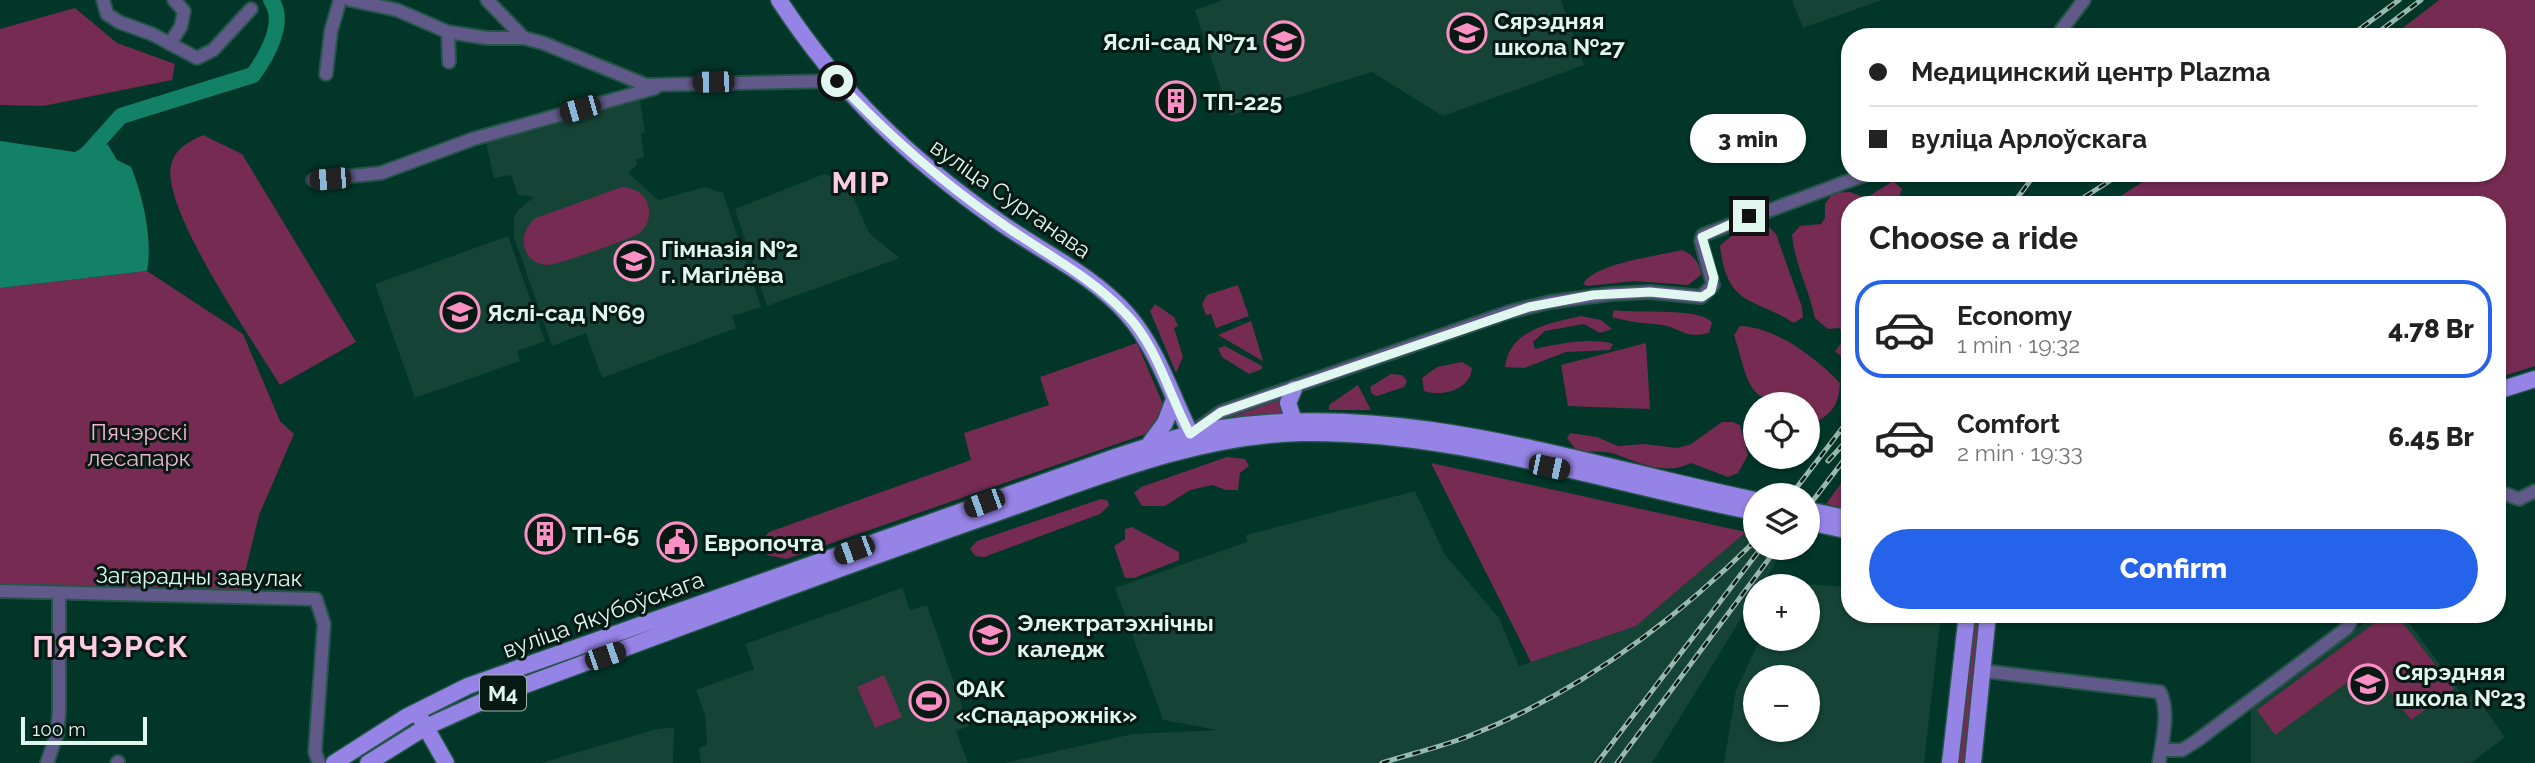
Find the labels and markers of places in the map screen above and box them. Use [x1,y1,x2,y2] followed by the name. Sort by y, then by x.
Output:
[1494,7,1625,60] place label: Сярэдняя школа №27
[1446,12,1488,54] school or university icon: Сярэдняя школа №27
[1263,20,1305,62] school or university icon: Яслі-сад №71
[1102,28,1257,55] place label: Яслі-сад №71
[1155,80,1197,122] building icon: ТП-225
[1203,88,1283,115] place label: ТП-225
[661,235,798,288] place label: Гімназія №2 г. Магілёва
[613,240,655,282] school or university icon: Гімназія №2 г. Магілёва
[439,291,481,333] school or university icon: Яслі-сад №69
[487,299,645,326] place label: Яслі-сад №69
[524,513,566,555] building icon: ТП-65
[572,521,640,548] place label: ТП-65
[656,521,698,563] public building icon: Европочта
[704,529,824,556] place label: Европочта
[1017,609,1214,662] place label: Электратэхнічны каледж
[969,614,1011,656] school or university icon: Электратэхнічны каледж
[2395,658,2526,711] place label: Сярэдняя школа №23
[2347,663,2389,705] school or university icon: Сярэдняя школа №23
[956,675,1137,728] place label: ФАК «Спадарожнік»
[908,680,950,722] sports icon: ФАК «Спадарожнік»

